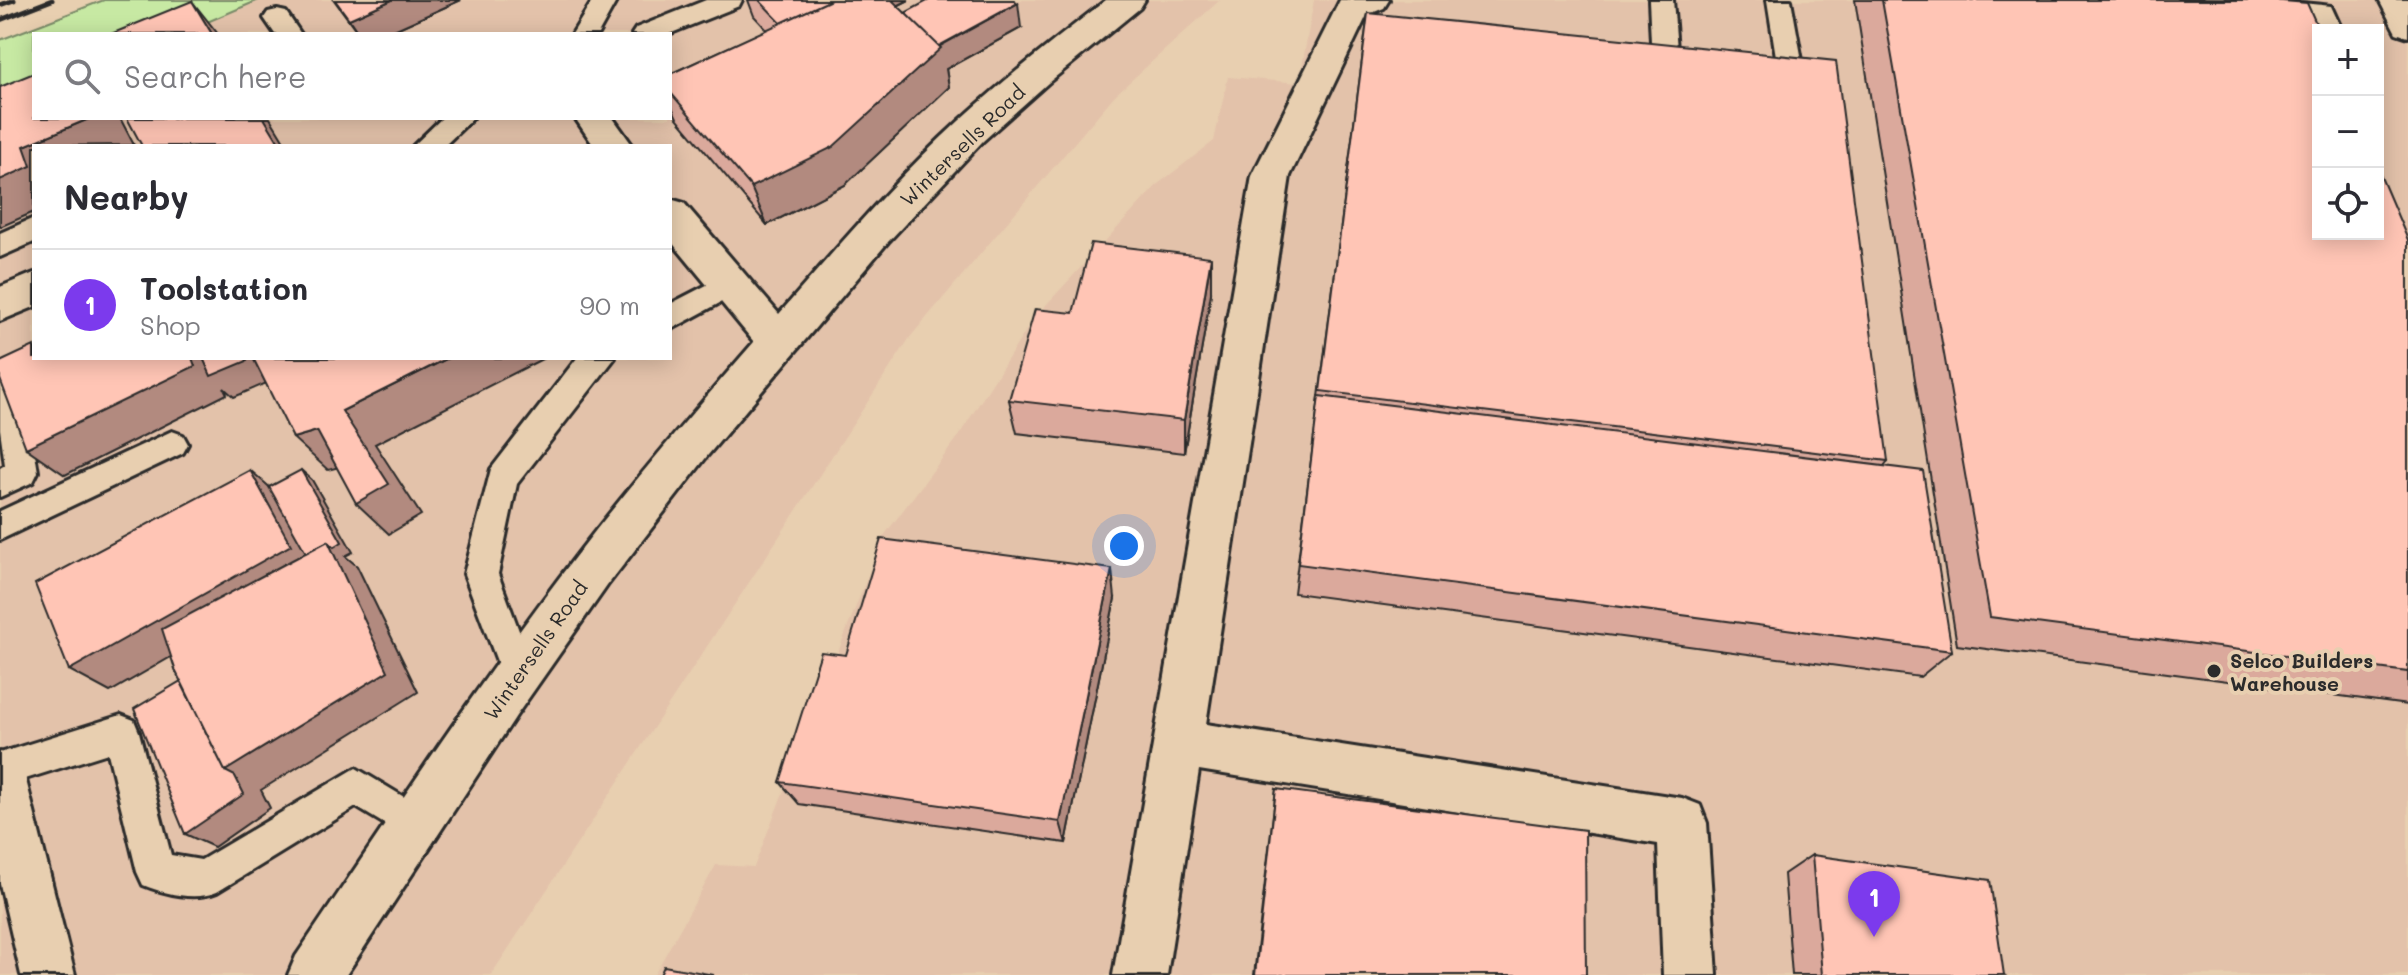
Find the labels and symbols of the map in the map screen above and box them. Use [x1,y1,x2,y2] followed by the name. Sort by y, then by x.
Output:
[894,79,1030,211] street label: Wintersells Road
[1104,526,1144,566] your location
[477,575,593,725] street label: Wintersells Road
[2230,647,2373,696] place label: Selco Builders Warehouse
[2205,662,2223,680] marker: Selco Builders Warehouse
[1848,871,1900,937] pin: 1

